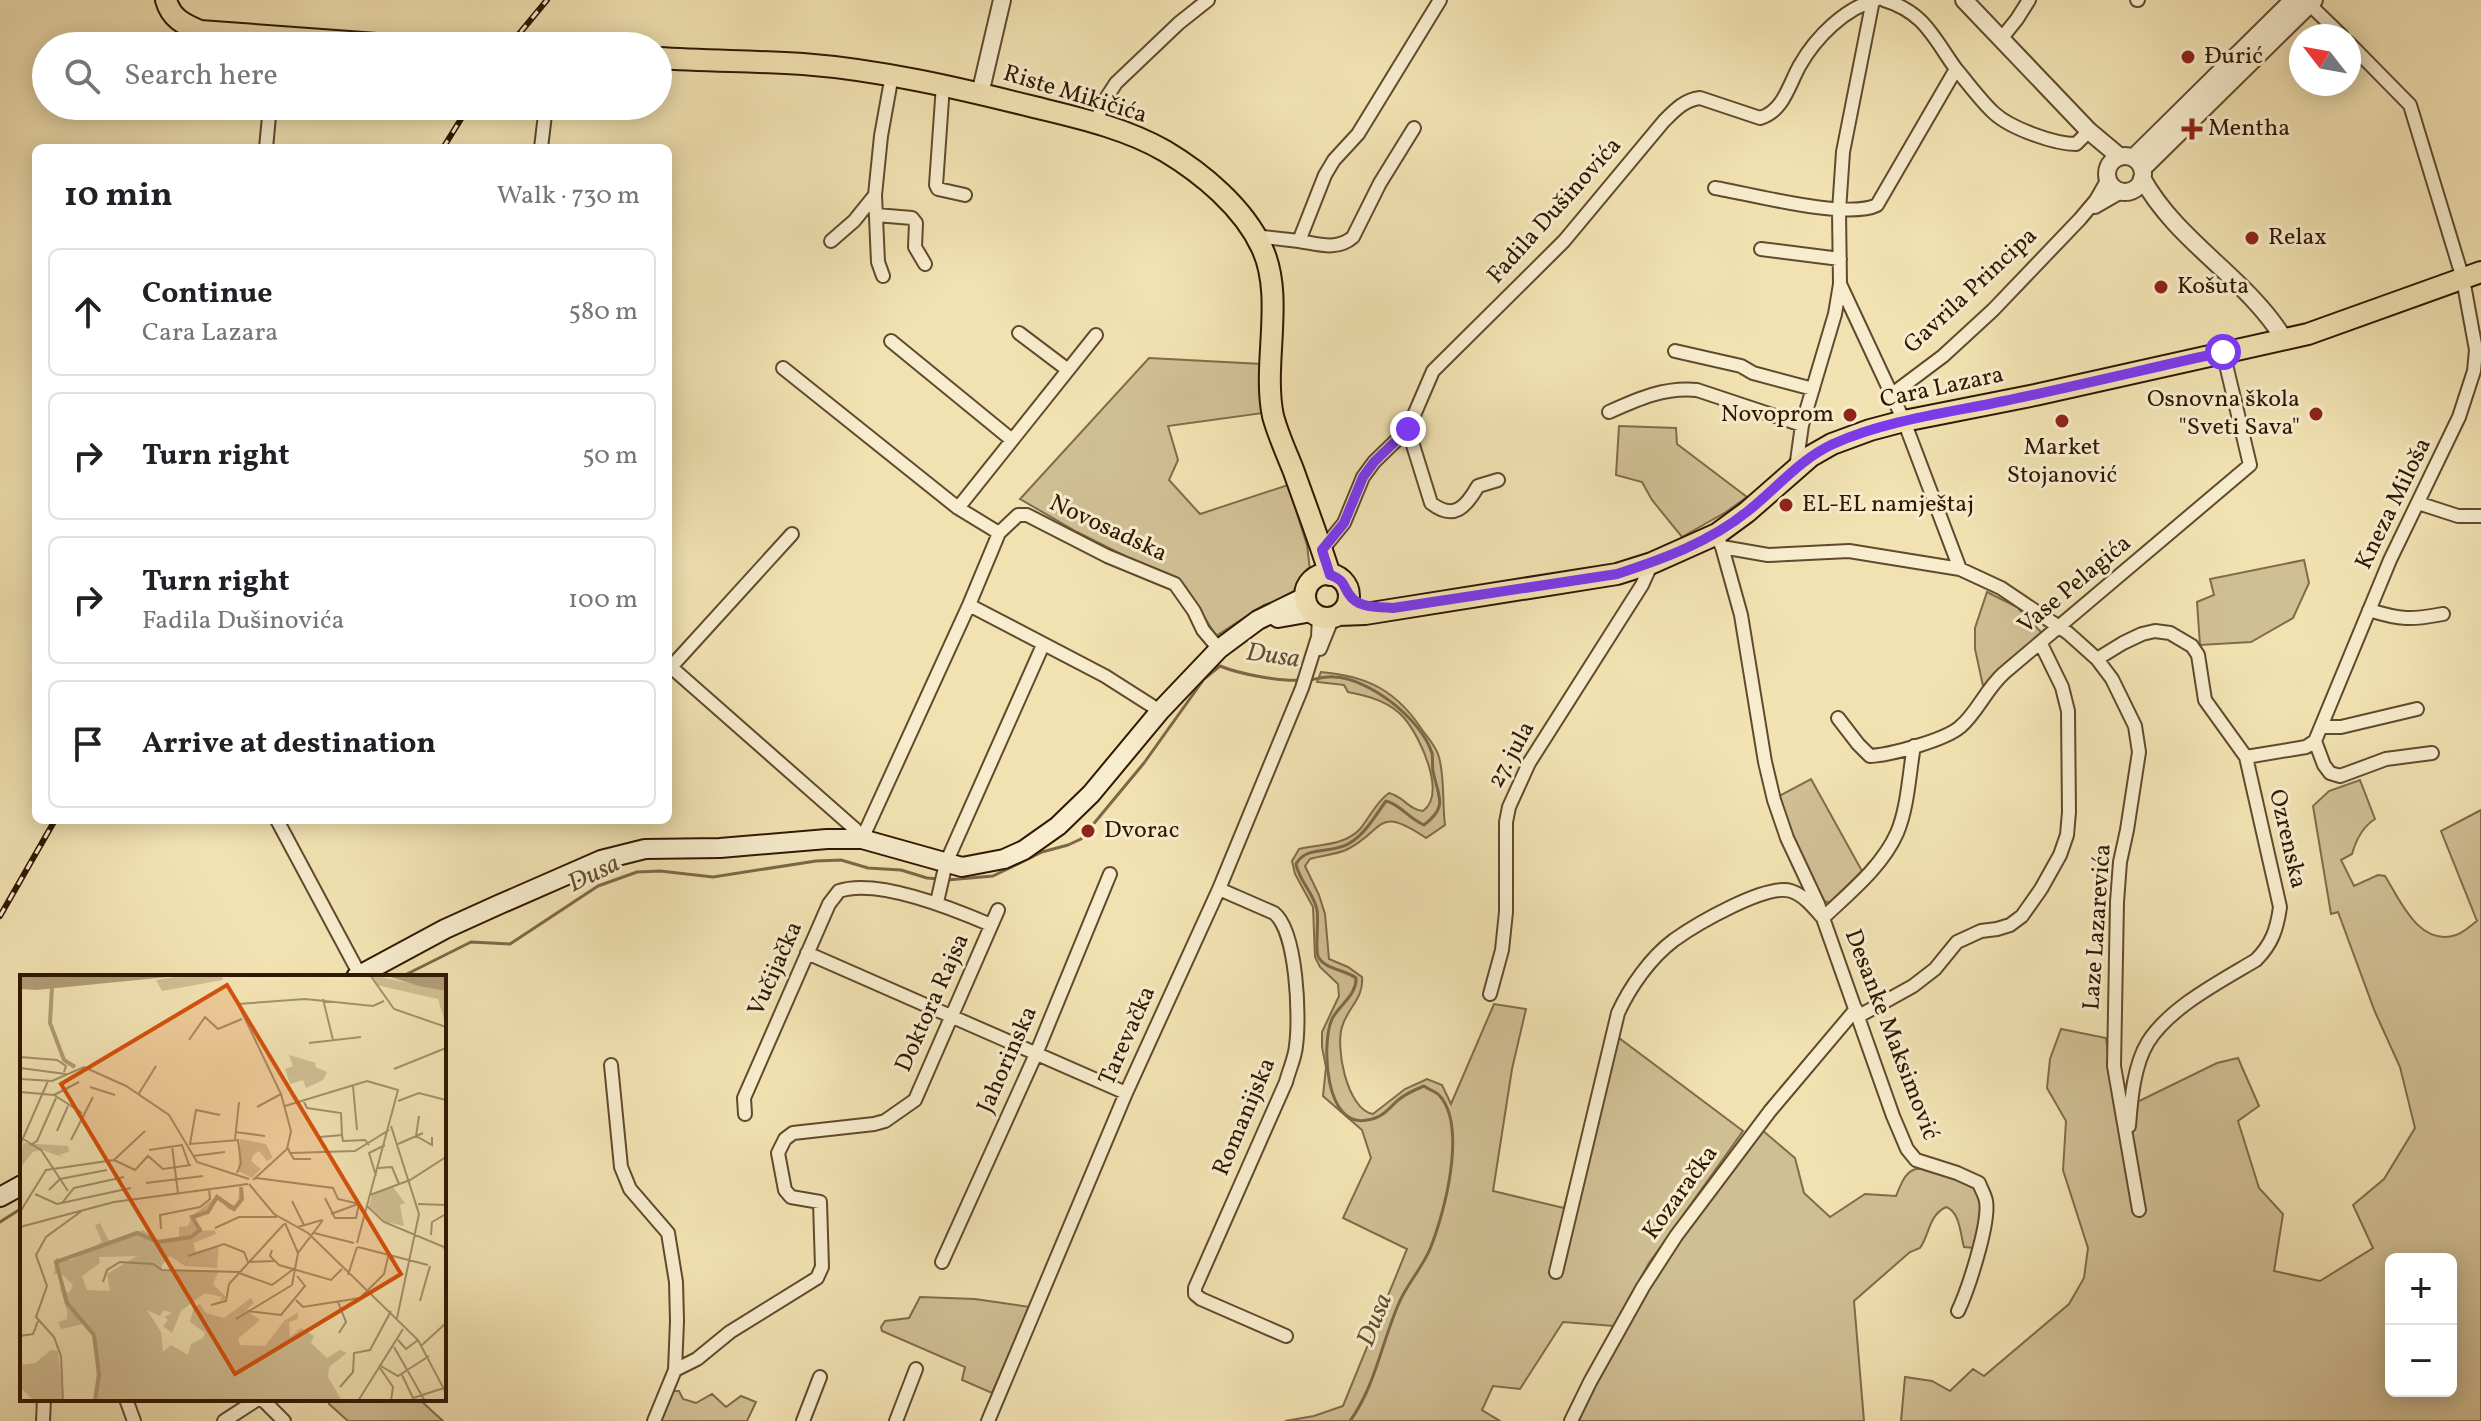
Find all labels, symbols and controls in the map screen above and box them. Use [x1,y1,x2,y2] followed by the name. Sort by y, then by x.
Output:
[2289,24,2361,96] north arrow
[32,32,672,120] search box
[2204,40,2263,74] place label: Đurić
[2179,48,2197,66] marker: Đurić
[60,54,104,98] icon: search
[124,55,278,97] text: Search here
[999,57,1151,133] street label: Riste Mikičića
[2208,112,2290,146] place label: Mentha
[2183,120,2201,138] marker: Mentha
[1480,130,1630,292] street label: Fadila Dušinovića
[64,173,173,220] text: 10 min
[497,178,640,214] text: Walk · 730 m
[1897,220,2045,362] street label: Gavrila Principa
[2268,221,2327,255] place label: Relax
[2243,229,2261,247] marker: Relax
[2177,270,2249,304] place label: Košuta
[142,273,273,315] text: Continue
[2152,278,2170,296] marker: Košuta
[66,290,110,334] icon: ahead
[568,294,638,330] text: 580 m
[142,315,278,351] text: Cara Lazara
[2205,334,2241,370] route start
[1877,358,2007,418] street label: Cara Lazara
[2147,383,2300,445] place label: Osnovna škola "Sveti Sava"
[1721,398,1834,432] place label: Novoprom
[2307,405,2325,423] marker: Osnovna škola "Sveti Sava"
[1841,406,1859,424] marker: Novoprom
[1390,411,1426,447] route end
[2053,412,2071,430] marker: Market Stojanović
[2007,431,2117,493] place label: Market Stojanović
[2347,433,2441,575] street label: Kneza Miloša
[66,434,110,478] icon: right
[142,435,290,477] text: Turn right
[582,438,638,474] text: 50 m
[1043,487,1173,571] street label: Novosadska
[1802,488,1974,522] place label: EL-EL namještaj
[1777,496,1795,514] marker: EL-EL namještaj
[2011,527,2139,643] street label: Vase Pelagića
[142,561,290,603] text: Turn right
[66,578,110,622] icon: right
[568,582,638,618] text: 100 m
[142,603,344,639] text: Fadila Dušinovića
[1244,634,1302,678] water label: Dusa
[1480,716,1544,794] street label: 27. jula
[66,722,110,766] icon: arrive
[142,723,436,765] text: Arrive at destination
[2259,786,2315,892] street label: Ozrenska
[1104,814,1179,848] place label: Dvorac
[1079,822,1097,840] marker: Dvorac
[2075,843,2121,1011] street label: Laze Lazarevića
[562,846,626,902] water label: Dusa
[740,916,812,1022] street label: Vučijačka
[1835,925,1947,1145] street label: Desanke Maksimović
[887,928,979,1078] street label: Doktora Rajsa
[20,975,446,1401] inset map
[1091,981,1165,1091] street label: Tarevačka
[969,1001,1047,1119] street label: Jahorinska
[1205,1053,1285,1181] street label: Romanijska
[1635,1139,1727,1247] street label: Kozaračka
[2385,1253,2457,1397] map controls
[2385,1253,2457,1325] button: +
[1348,1288,1402,1352] water label: Dusa
[2385,1325,2457,1397] button: −

